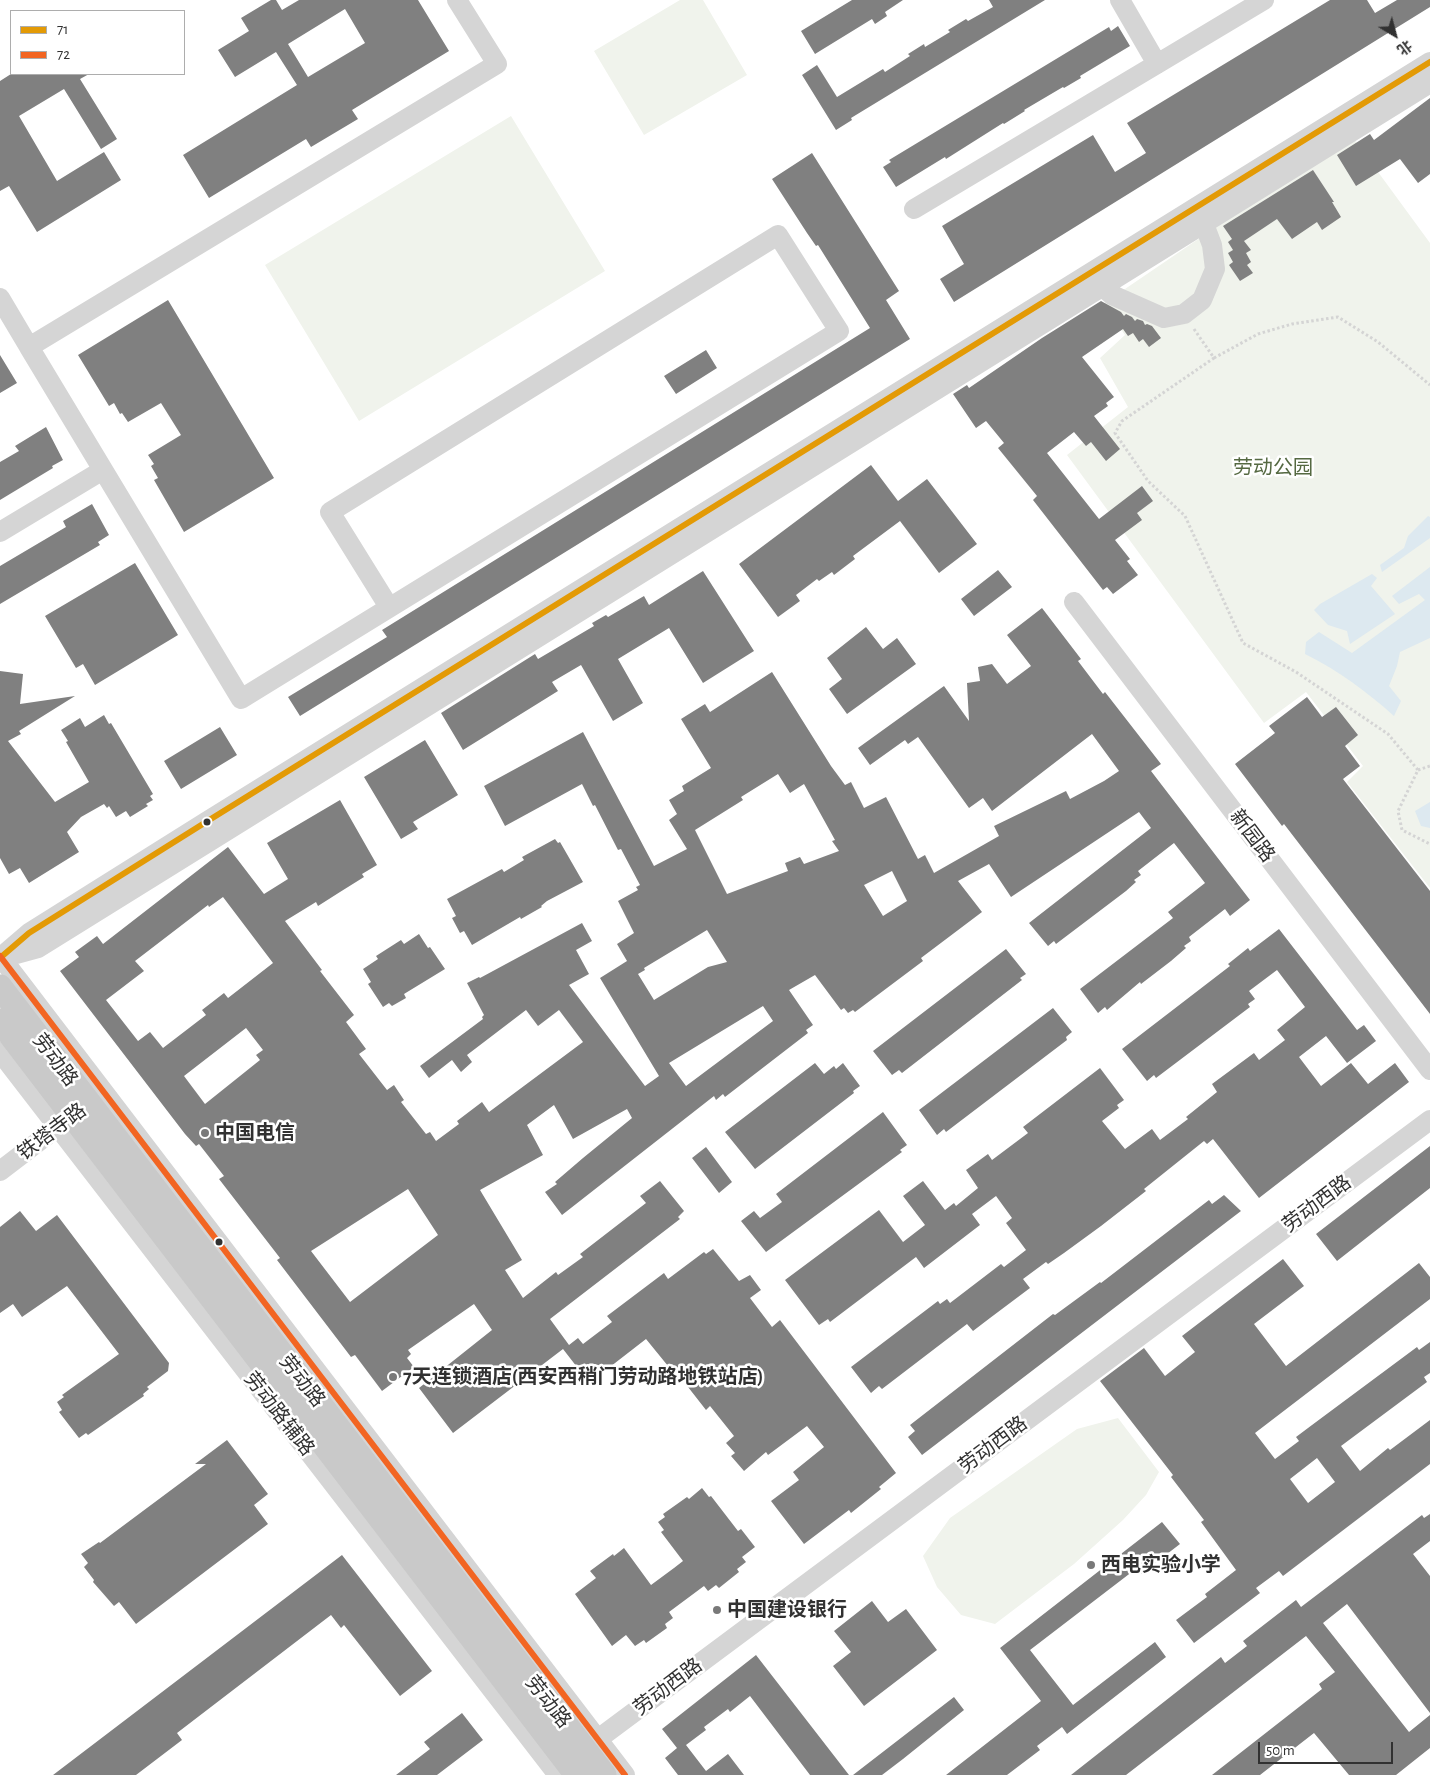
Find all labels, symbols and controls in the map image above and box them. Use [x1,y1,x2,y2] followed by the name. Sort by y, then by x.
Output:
[10,10,185,75] legend
[1370,10,1420,60] north arrow
[57,22,68,37] text: 71
[1394,37,1414,57] text: 北
[57,47,70,62] text: 72
[1233,456,1313,480] park label: 劳动公园
[1224,805,1280,867] street label: 新园路
[202,817,212,827] unlabelled marker
[27,1029,83,1091] street label: 劳动路
[13,1098,91,1166] street label: 铁塔寺路
[215,1121,295,1145] place label: 中国电信
[199,1127,211,1139] marker: 中国电信
[1278,1170,1356,1238] street label: 劳动西路
[214,1237,224,1247] unlabelled marker
[274,1350,330,1412] street label: 劳动路
[403,1365,764,1389] place label: 7天连锁酒店(西安西稍门劳动路地铁站店)
[239,1367,319,1461] street label: 劳动路辅路
[387,1371,399,1383] marker: 7天连锁酒店(西安西稍门劳动路地铁站店)
[954,1411,1032,1479] street label: 劳动西路
[1101,1553,1221,1577] place label: 西电实验小学
[1085,1559,1097,1571] marker: 西电实验小学
[727,1598,847,1622] place label: 中国建设银行
[711,1604,723,1616] marker: 中国建设银行
[629,1653,707,1721] street label: 劳动西路
[520,1671,576,1733] street label: 劳动路
[1260,1732,1395,1764] scale bar
[1266,1743,1295,1758] text: 50 m

